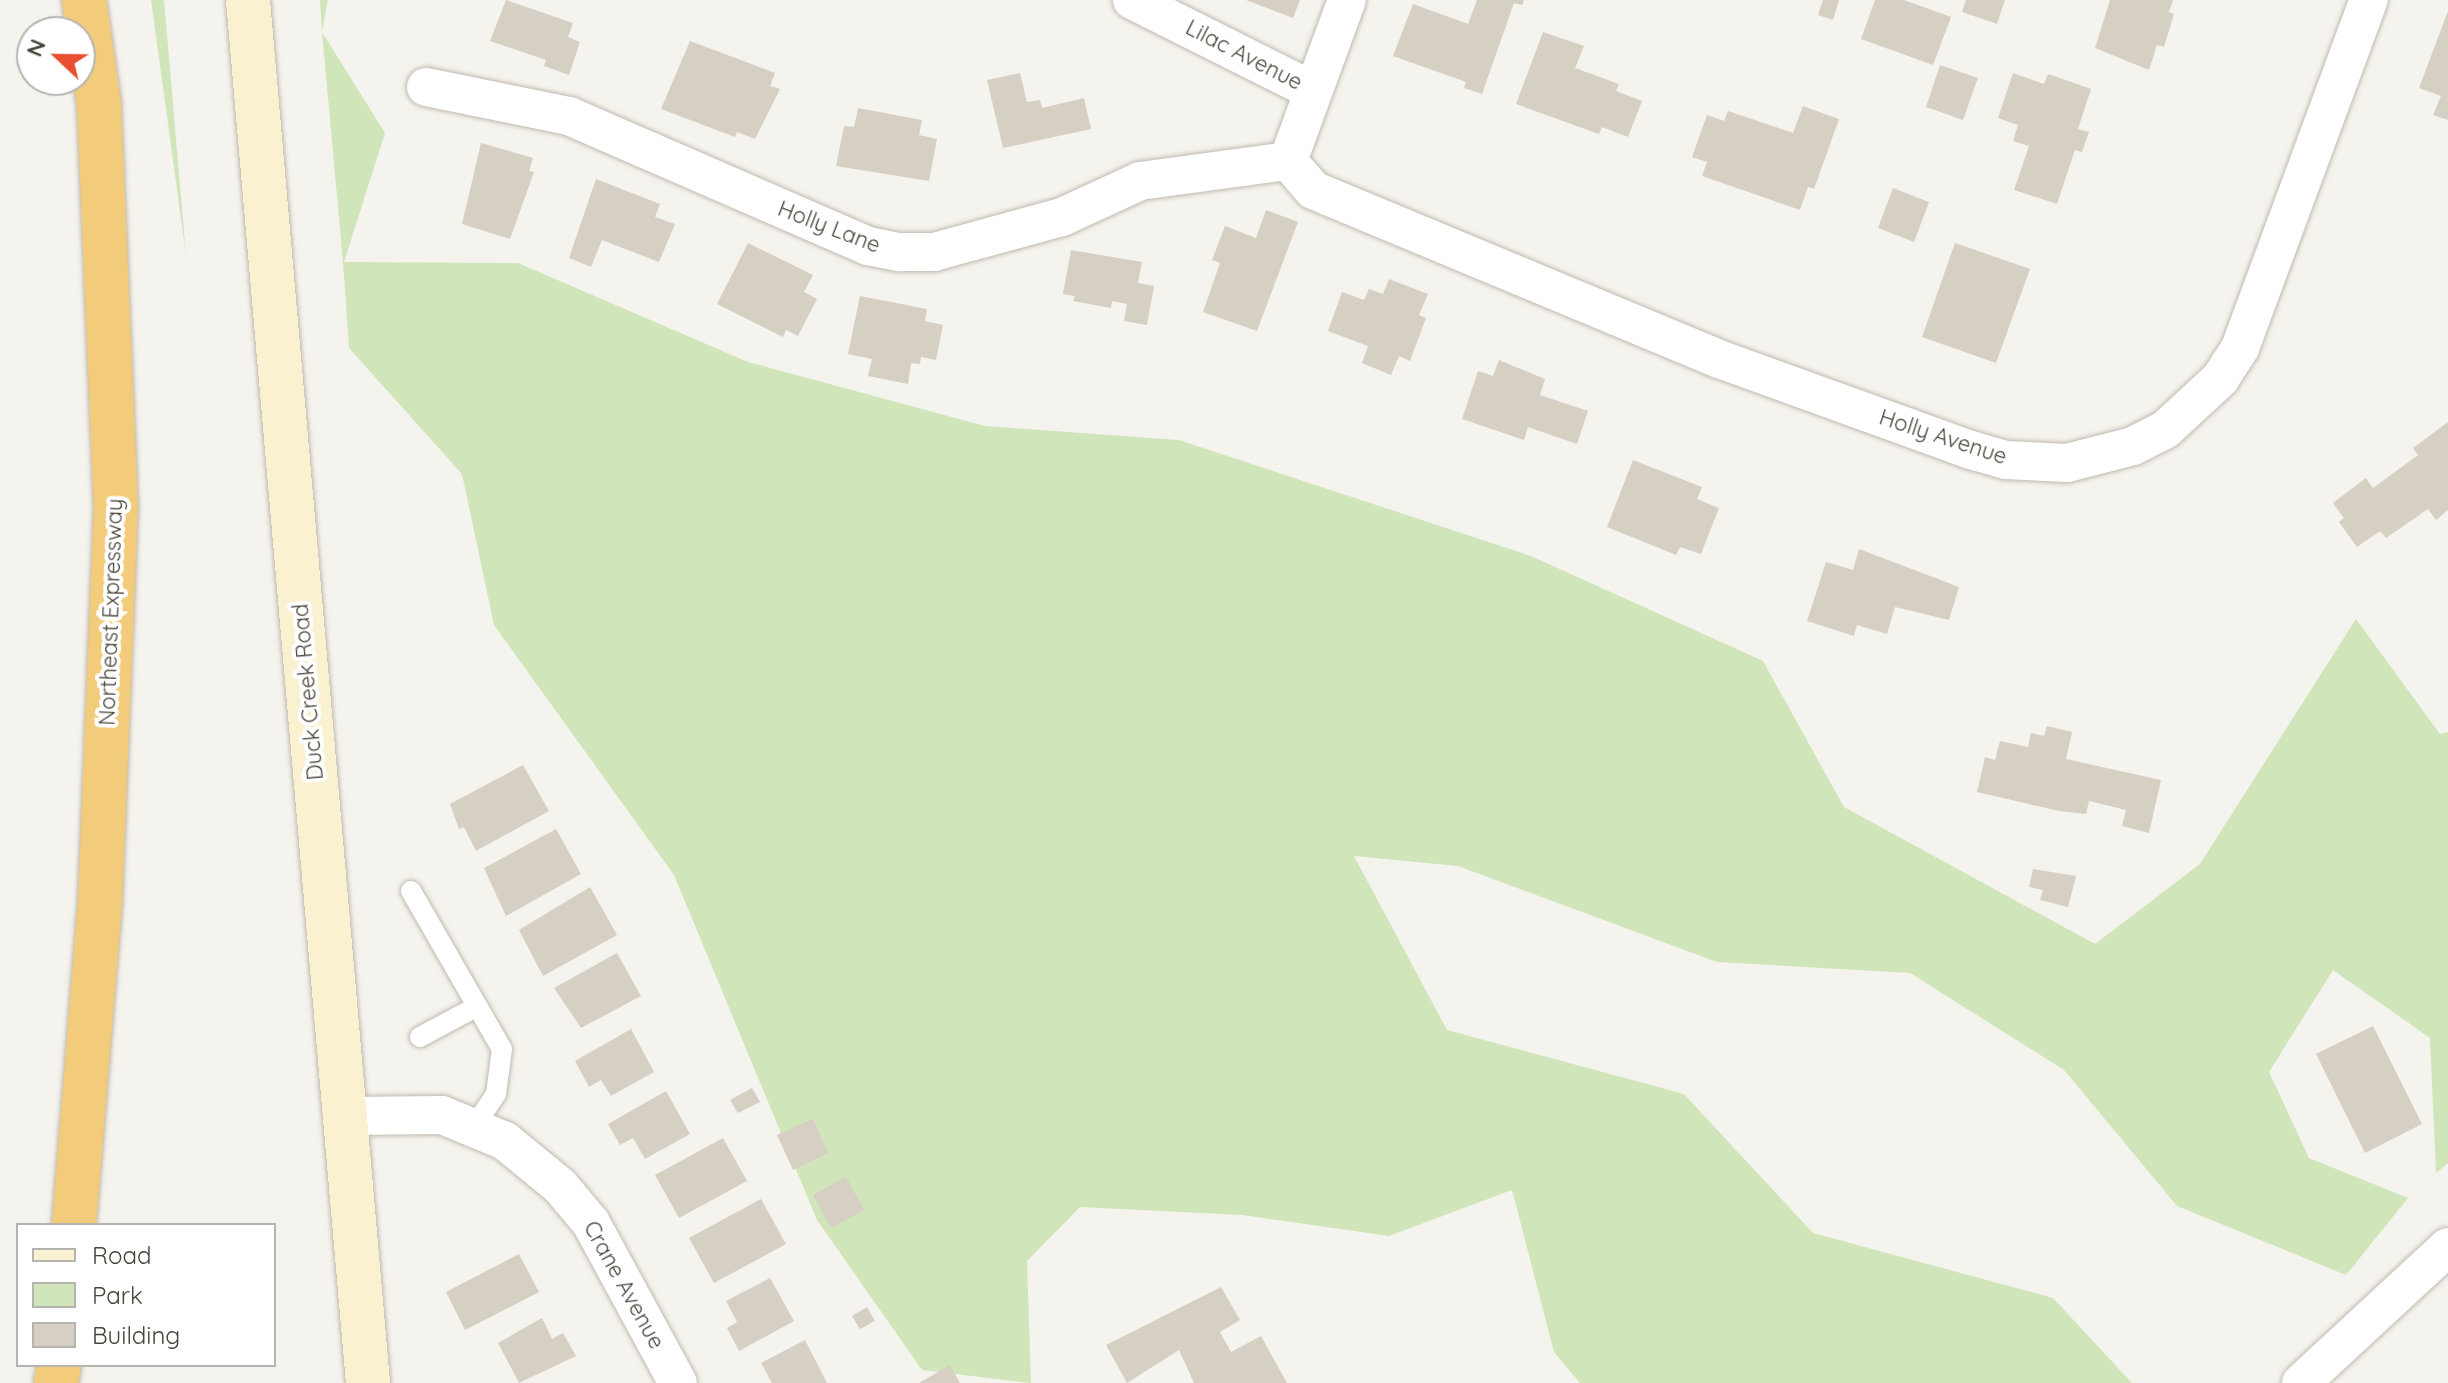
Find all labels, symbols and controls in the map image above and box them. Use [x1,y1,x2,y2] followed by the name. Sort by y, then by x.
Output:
[1181,14,1307,96] street label: Lilac Avenue
[16,16,96,96] north arrow
[20,35,52,61] text: N
[774,195,884,259] street label: Holly Lane
[1876,404,2010,470] street label: Holly Avenue
[94,498,128,726] street label: Northeast Expressway
[287,603,329,781] street label: Duck Creek Road
[578,1216,670,1354] street label: Crane Avenue
[16,1223,276,1367] legend
[92,1240,152,1270] text: Road
[92,1280,143,1310] text: Park
[92,1320,180,1350] text: Building

